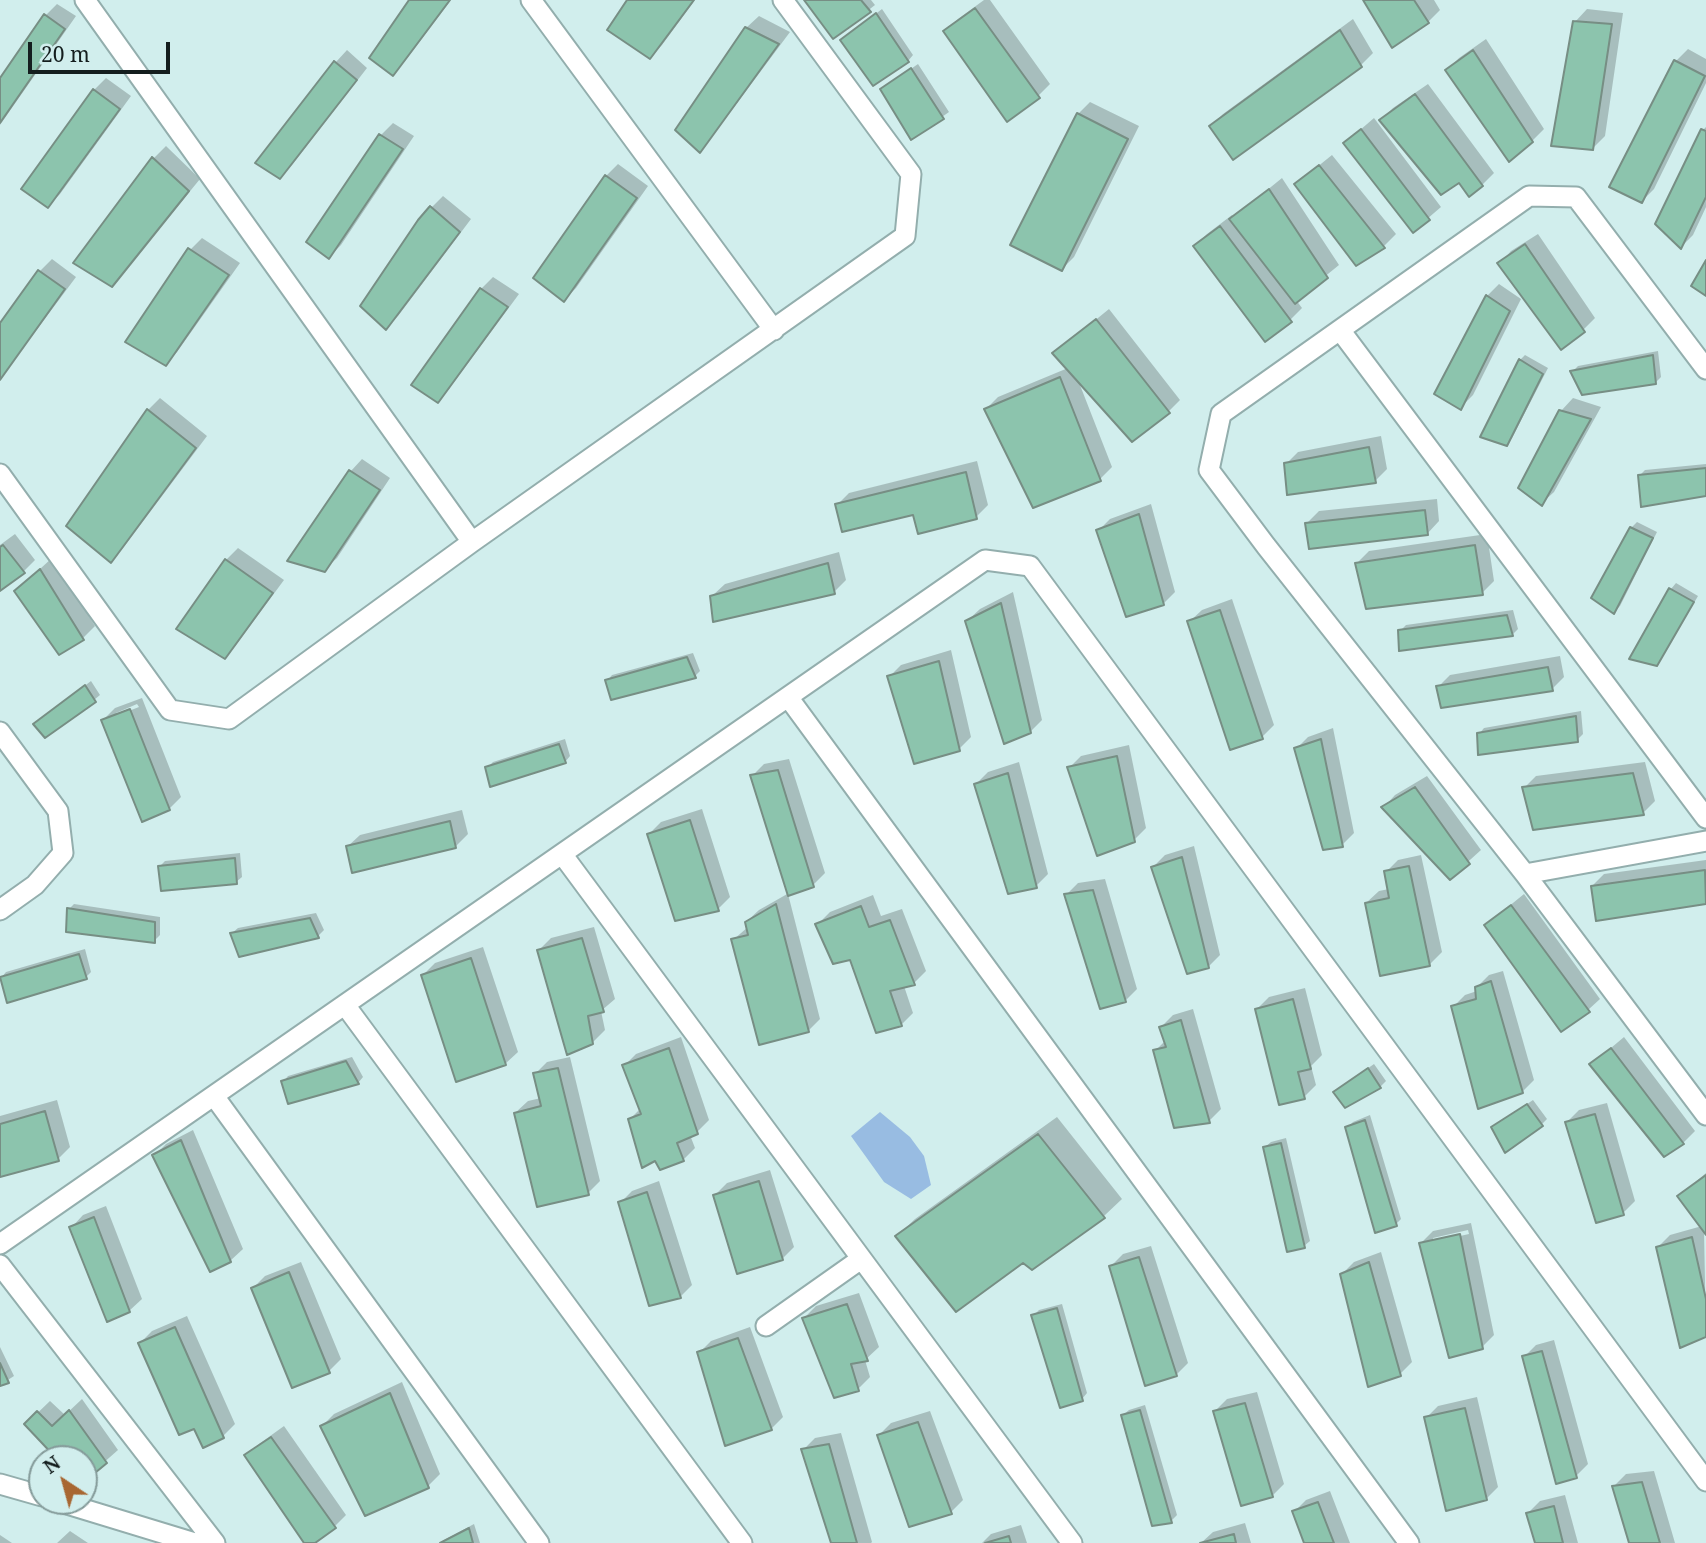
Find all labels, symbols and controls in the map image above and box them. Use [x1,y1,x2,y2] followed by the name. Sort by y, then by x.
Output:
[32,28,173,72] scale bar
[41,40,90,68] text: 20 m
[28,1445,98,1515] north arrow
[38,1450,66,1480] text: N

